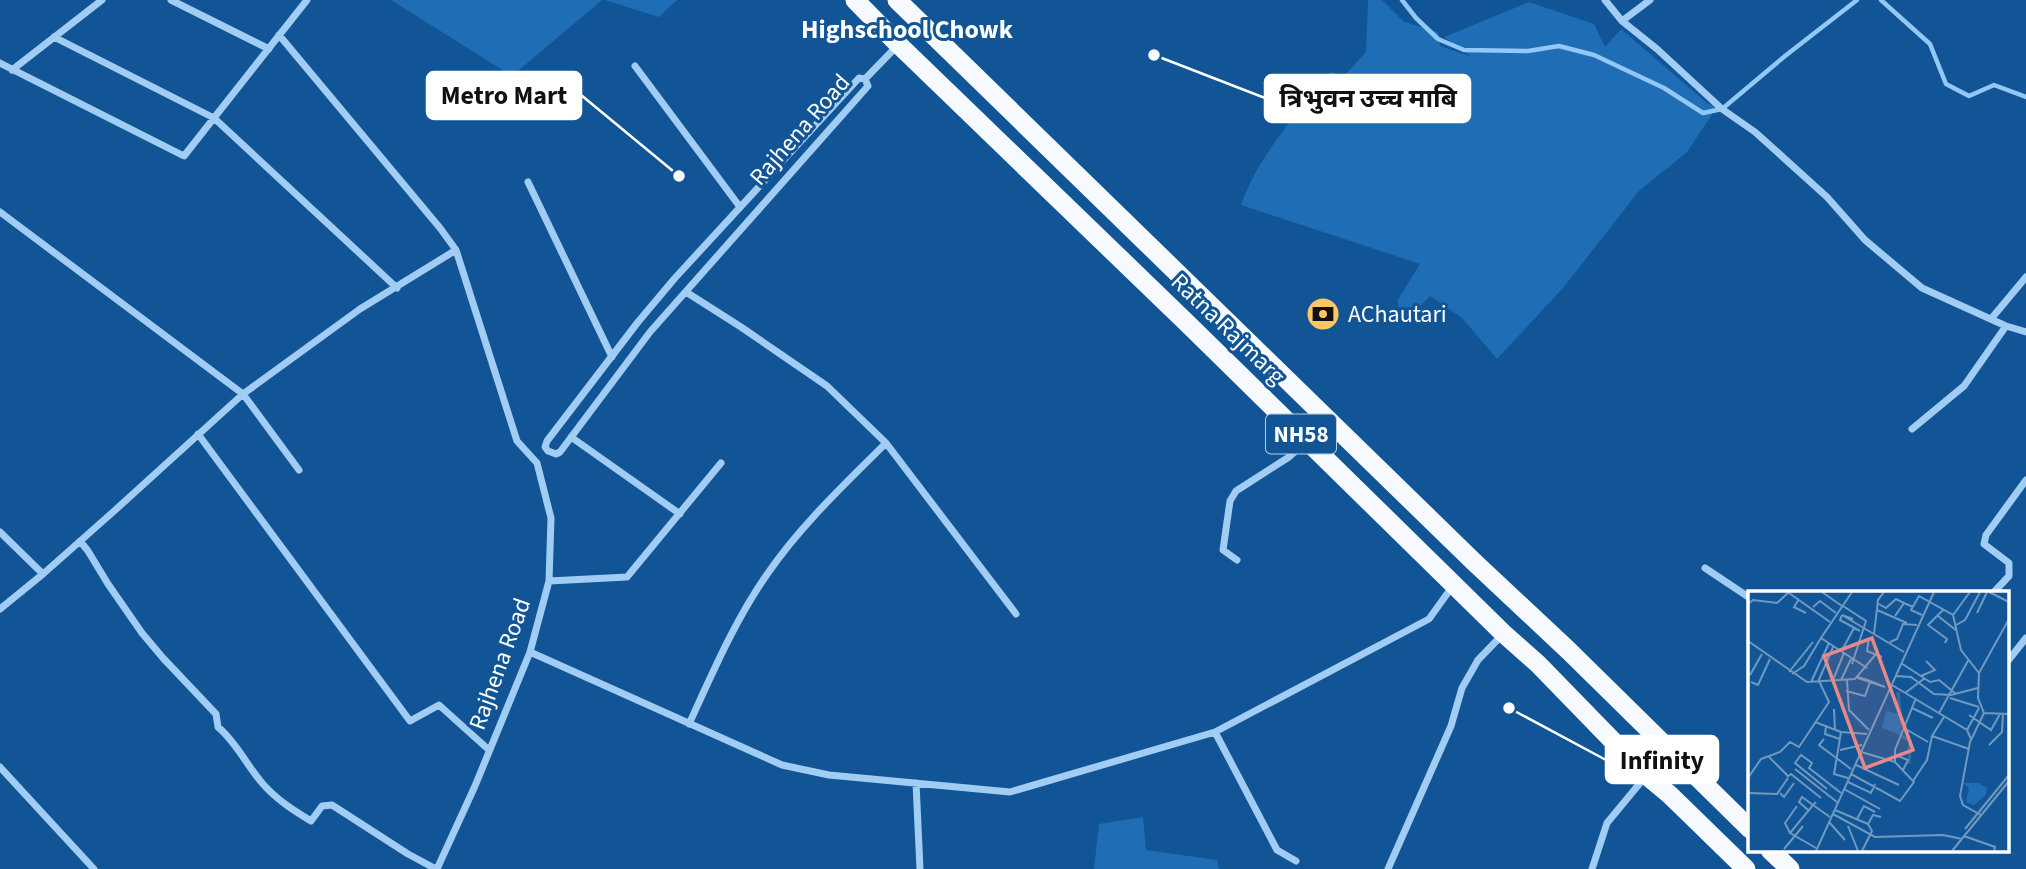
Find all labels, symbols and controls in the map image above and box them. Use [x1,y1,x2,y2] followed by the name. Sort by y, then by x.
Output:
[801,11,1014,48] district label: Highschool Chowk
[741,66,859,194] street label: Rajhena Road
[427,72,581,119] callout: Metro Mart
[1265,75,1470,122] callout: त्रिभुवन उच्च माबि
[441,77,567,114] text: Metro Mart
[1279,80,1458,117] text: त्रिभुवन उच्च माबि
[1163,265,1293,393] street label: Ratna Rajmarg
[1304,295,1342,333] bank icon: AChautari
[1348,297,1447,332] place label: AChautari
[1266,414,1336,454] road number: NH58
[1748,591,2008,852] inset map
[460,593,540,735] street label: Rajhena Road
[1606,736,1718,783] callout: Infinity
[1620,742,1705,779] text: Infinity

